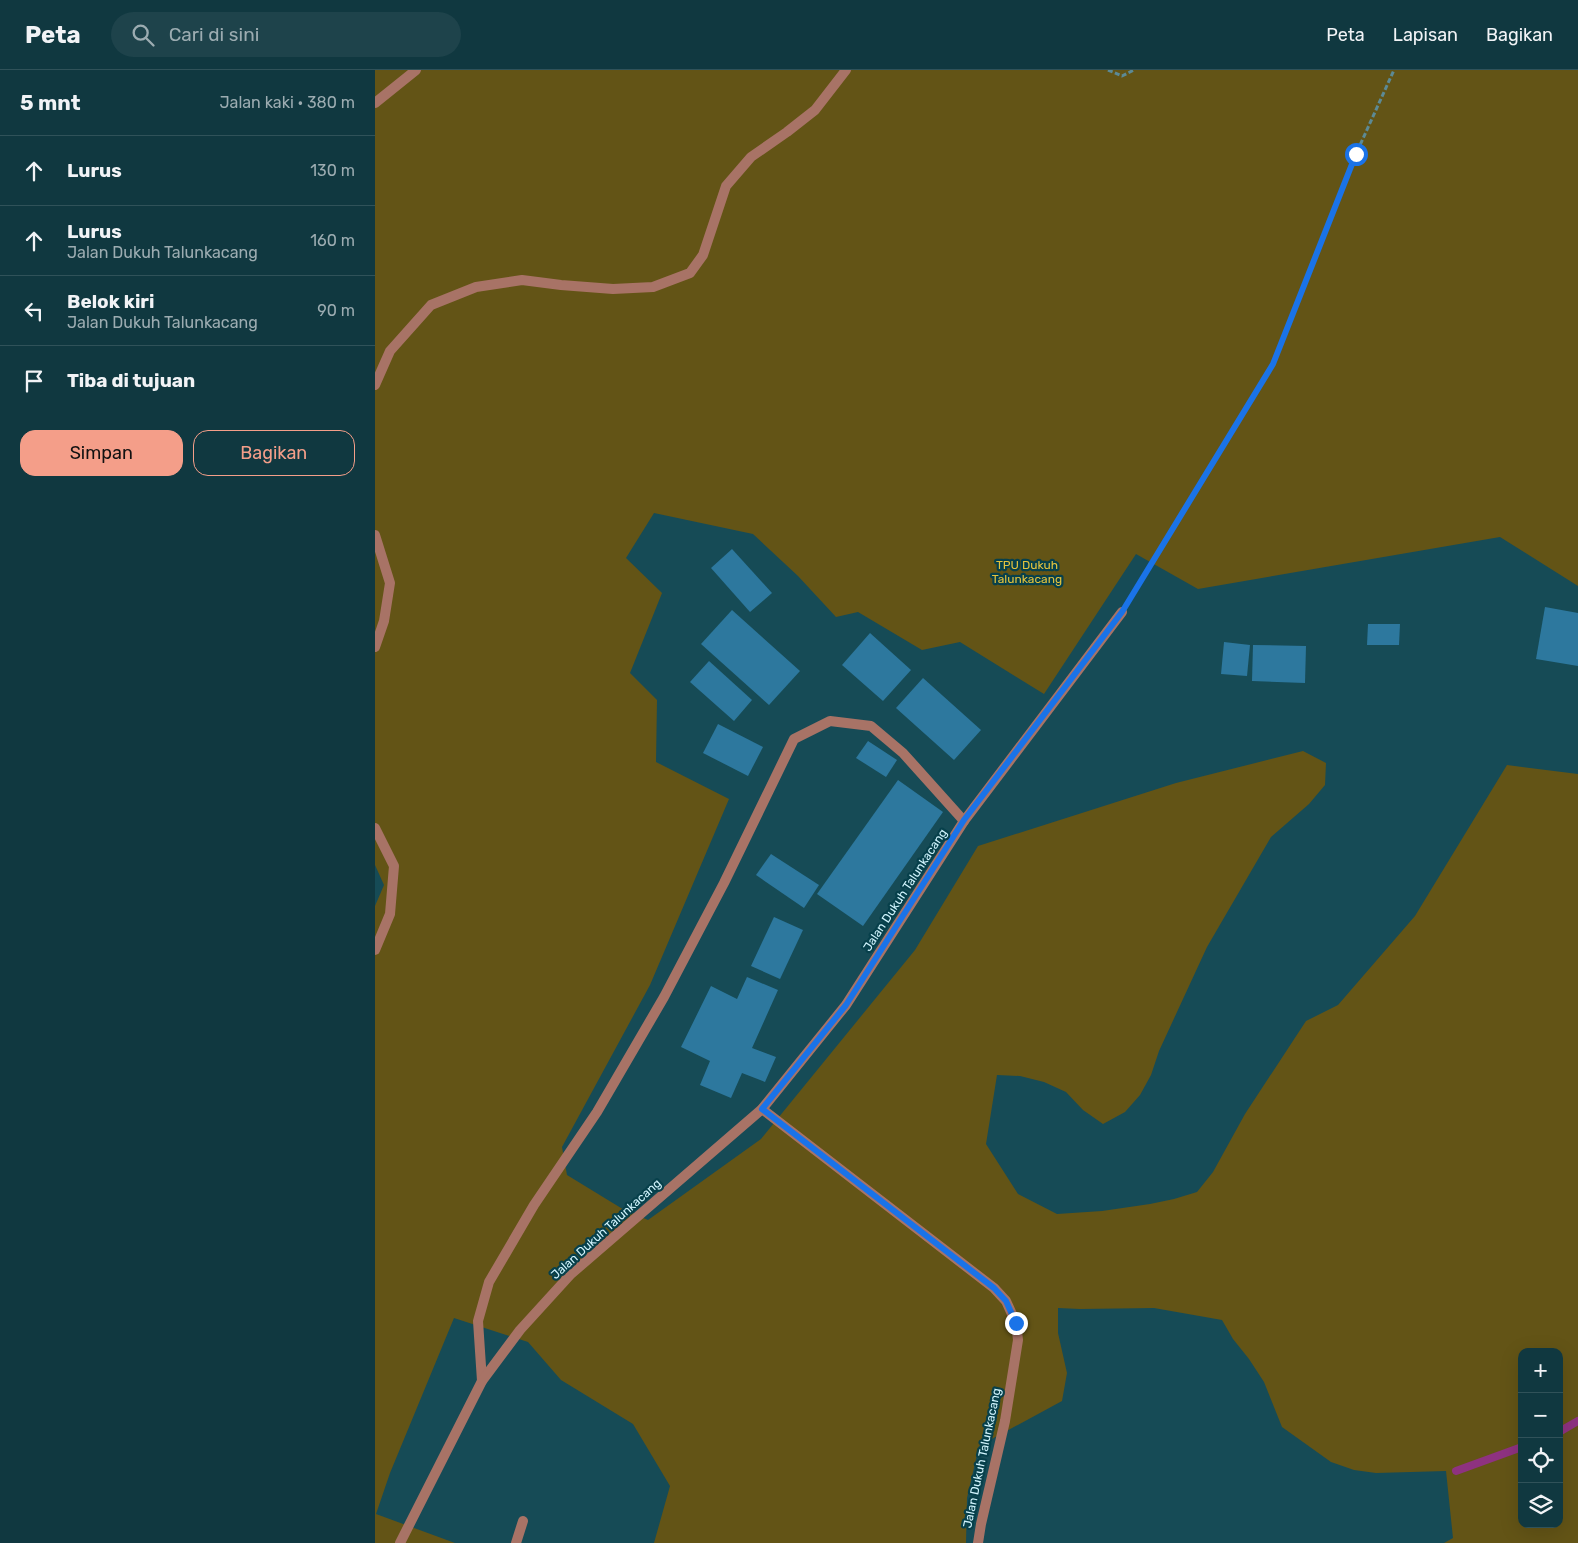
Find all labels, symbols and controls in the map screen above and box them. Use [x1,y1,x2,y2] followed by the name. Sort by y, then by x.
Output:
[111,12,461,57] search box
[25,21,81,49] text: Peta
[129,21,157,49] icon: search
[169,23,259,46] text: Cari di sini
[1326,24,1365,46] text: Peta
[1393,24,1458,46] text: Lapisan
[1486,24,1553,46] text: Bagikan
[20,90,80,115] text: 5 mnt
[219,93,355,112] text: Jalan kaki · 380 m
[1345,143,1368,166] route start
[20,157,48,185] icon: ahead
[67,159,122,182] text: Lurus
[310,161,355,180] text: 130 m
[67,220,122,243] text: Lurus
[20,227,48,255] icon: ahead
[310,231,355,250] text: 160 m
[67,243,258,262] text: Jalan Dukuh Talunkacang
[67,290,154,313] text: Belok kiri
[20,297,48,325] icon: left
[317,301,355,320] text: 90 m
[67,313,258,332] text: Jalan Dukuh Talunkacang
[20,367,48,395] icon: arrive
[67,369,195,392] text: Tiba di tujuan
[20,430,183,476] button: Simpan
[193,430,355,476] button: Bagikan
[992,558,1062,586] park label: TPU Dukuh Talunkacang
[860,826,950,954] street label: Jalan Dukuh Talunkacang
[548,1176,664,1282] street label: Jalan Dukuh Talunkacang
[1005,1312,1028,1335] route end
[1518,1348,1563,1528] map controls
[1518,1348,1563,1393] button: +
[960,1387,1004,1529] street label: Jalan Dukuh Talunkacang
[1518,1393,1563,1438] button: −
[1518,1438,1563,1483] button: locate
[1518,1483,1563,1528] button: layers

